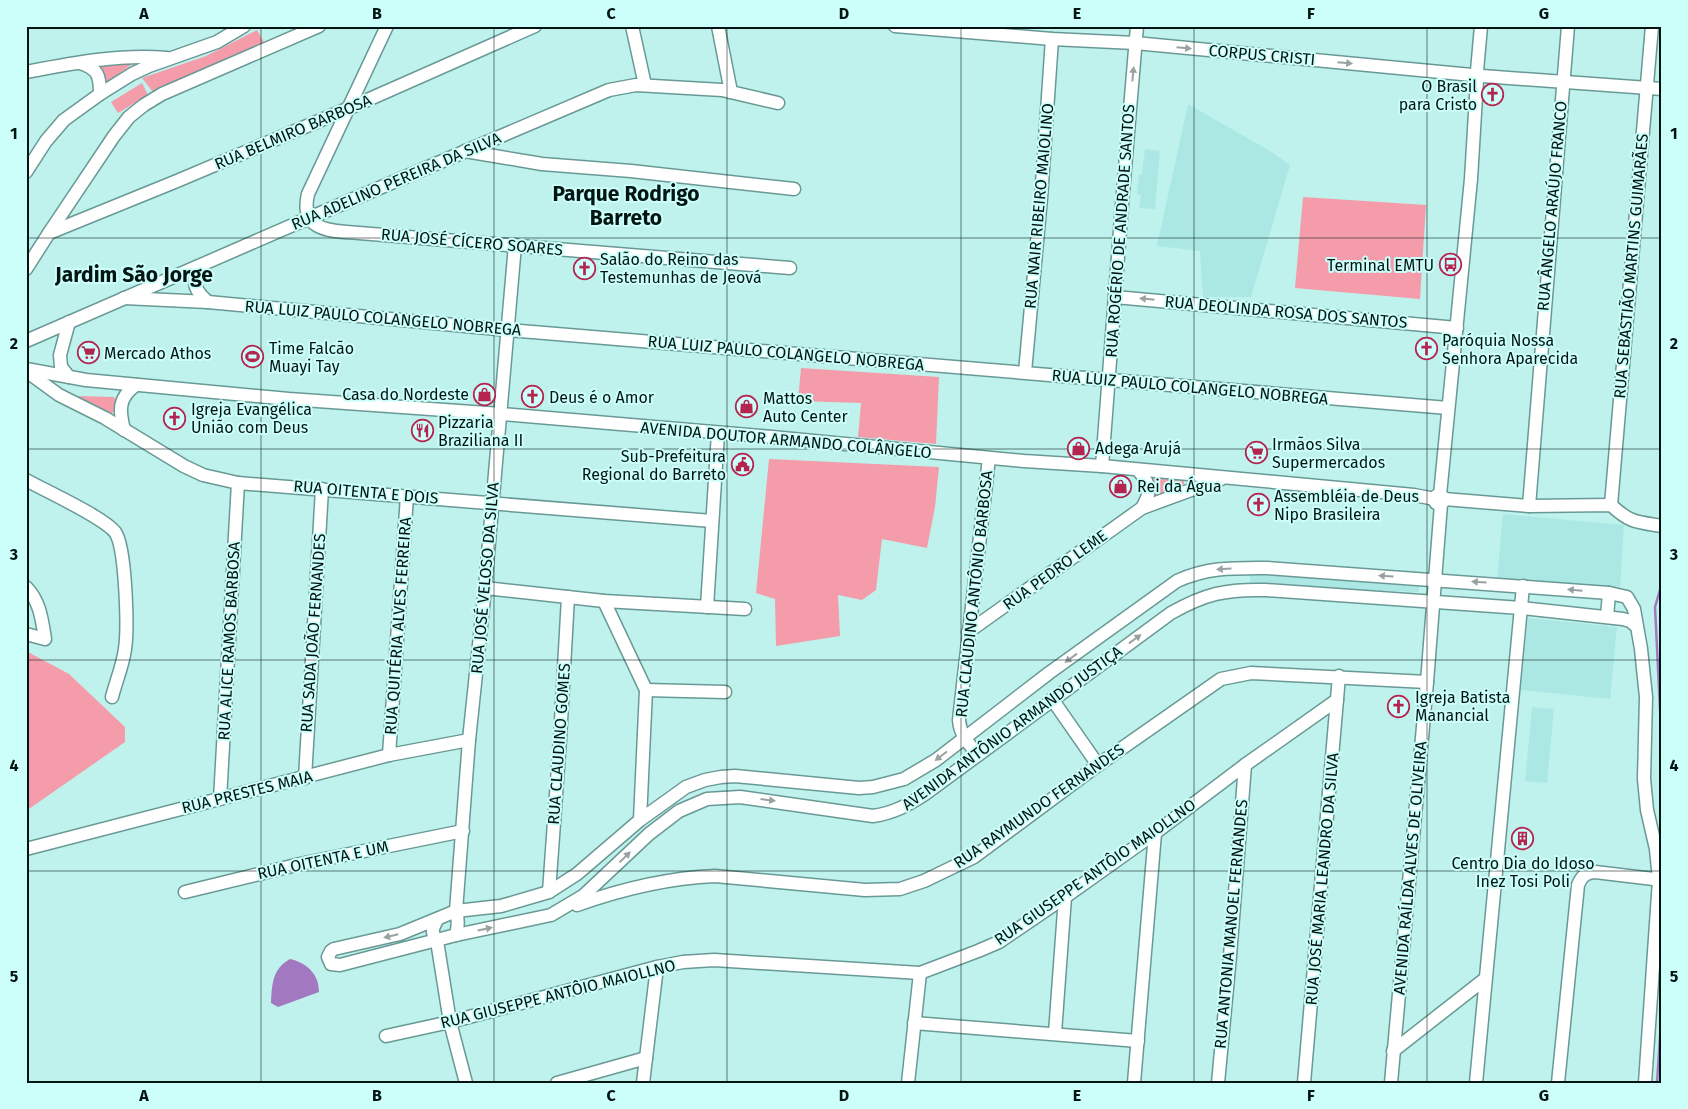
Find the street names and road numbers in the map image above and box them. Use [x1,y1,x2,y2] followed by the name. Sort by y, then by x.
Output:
[1208,41,1316,69] street label: CORPUS CRISTI
[212,90,375,174] street label: RUA BELMIRO BARBOSA
[1532,100,1571,312] street label: RUA ÂNGELO ARAÚJO FRANCO
[1021,102,1057,310] street label: RUA NAIR RIBEIRO MAIOLINO
[1101,103,1138,358] street label: RUA ROGÉRIO DE ANDRADE SANTOS
[288,128,504,234] street label: RUA ADELINO PEREIRA DA SILVA
[1610,132,1652,399] street label: RUA SEBASTIÃO MARTINS GUIMARÃES
[380,224,564,259] street label: RUA JOSÉ CÍCERO SOARES
[1164,292,1408,332] street label: RUA DEOLINDA ROSA DOS SANTOS
[244,296,523,340] street label: RUA LUIZ PAULO COLANGELO NOBREGA
[647,331,926,375] street label: RUA LUIZ PAULO COLANGELO NOBREGA
[1051,365,1330,409] street label: RUA LUIZ PAULO COLANGELO NOBREGA
[640,417,932,462] street label: AVENIDA DOUTOR ARMANDO COLÂNGELO
[951,469,997,718] street label: RUA CLAUDINO ANTÔNIO BARBOSA
[293,476,440,508] street label: RUA OITENTA E DOIS
[466,481,503,675] street label: RUA JOSÉ VELOSO DA SILVA
[380,515,415,736] street label: RUA QUITÉRIA ALVES FERREIRA
[999,526,1111,614] street label: RUA PEDRO LEME
[297,533,329,733] street label: RUA SADA JOÃO FERNANDES
[214,540,244,741] street label: RUA ALICE RAMOS BARBOSA
[898,640,1127,815] street label: AVENIDA ANTÔNIO ARMANDO JUSTIÇA
[544,662,574,825] street label: RUA CLAUDINO GOMES
[1388,739,1431,996] street label: AVENIDA RAÍLDA ALVES DE OLIVEIRA
[950,740,1128,872] street label: RUA RAYMUNDO FERNANDES
[1300,751,1343,1006] street label: RUA JOSÉ MARIA LEANDRO DA SILVA
[180,766,315,817] street label: RUA PRESTES MAIA
[990,794,1199,949] street label: RUA GIUSEPPE ANTÔIO MAIOLLNO
[1211,798,1251,1049] street label: RUA ANTONIA MANOEL FERNANDES
[256,837,390,883] street label: RUA OITENTA E UM
[438,955,678,1032] street label: RUA GIUSEPPE ANTÔIO MAIOLLNO

